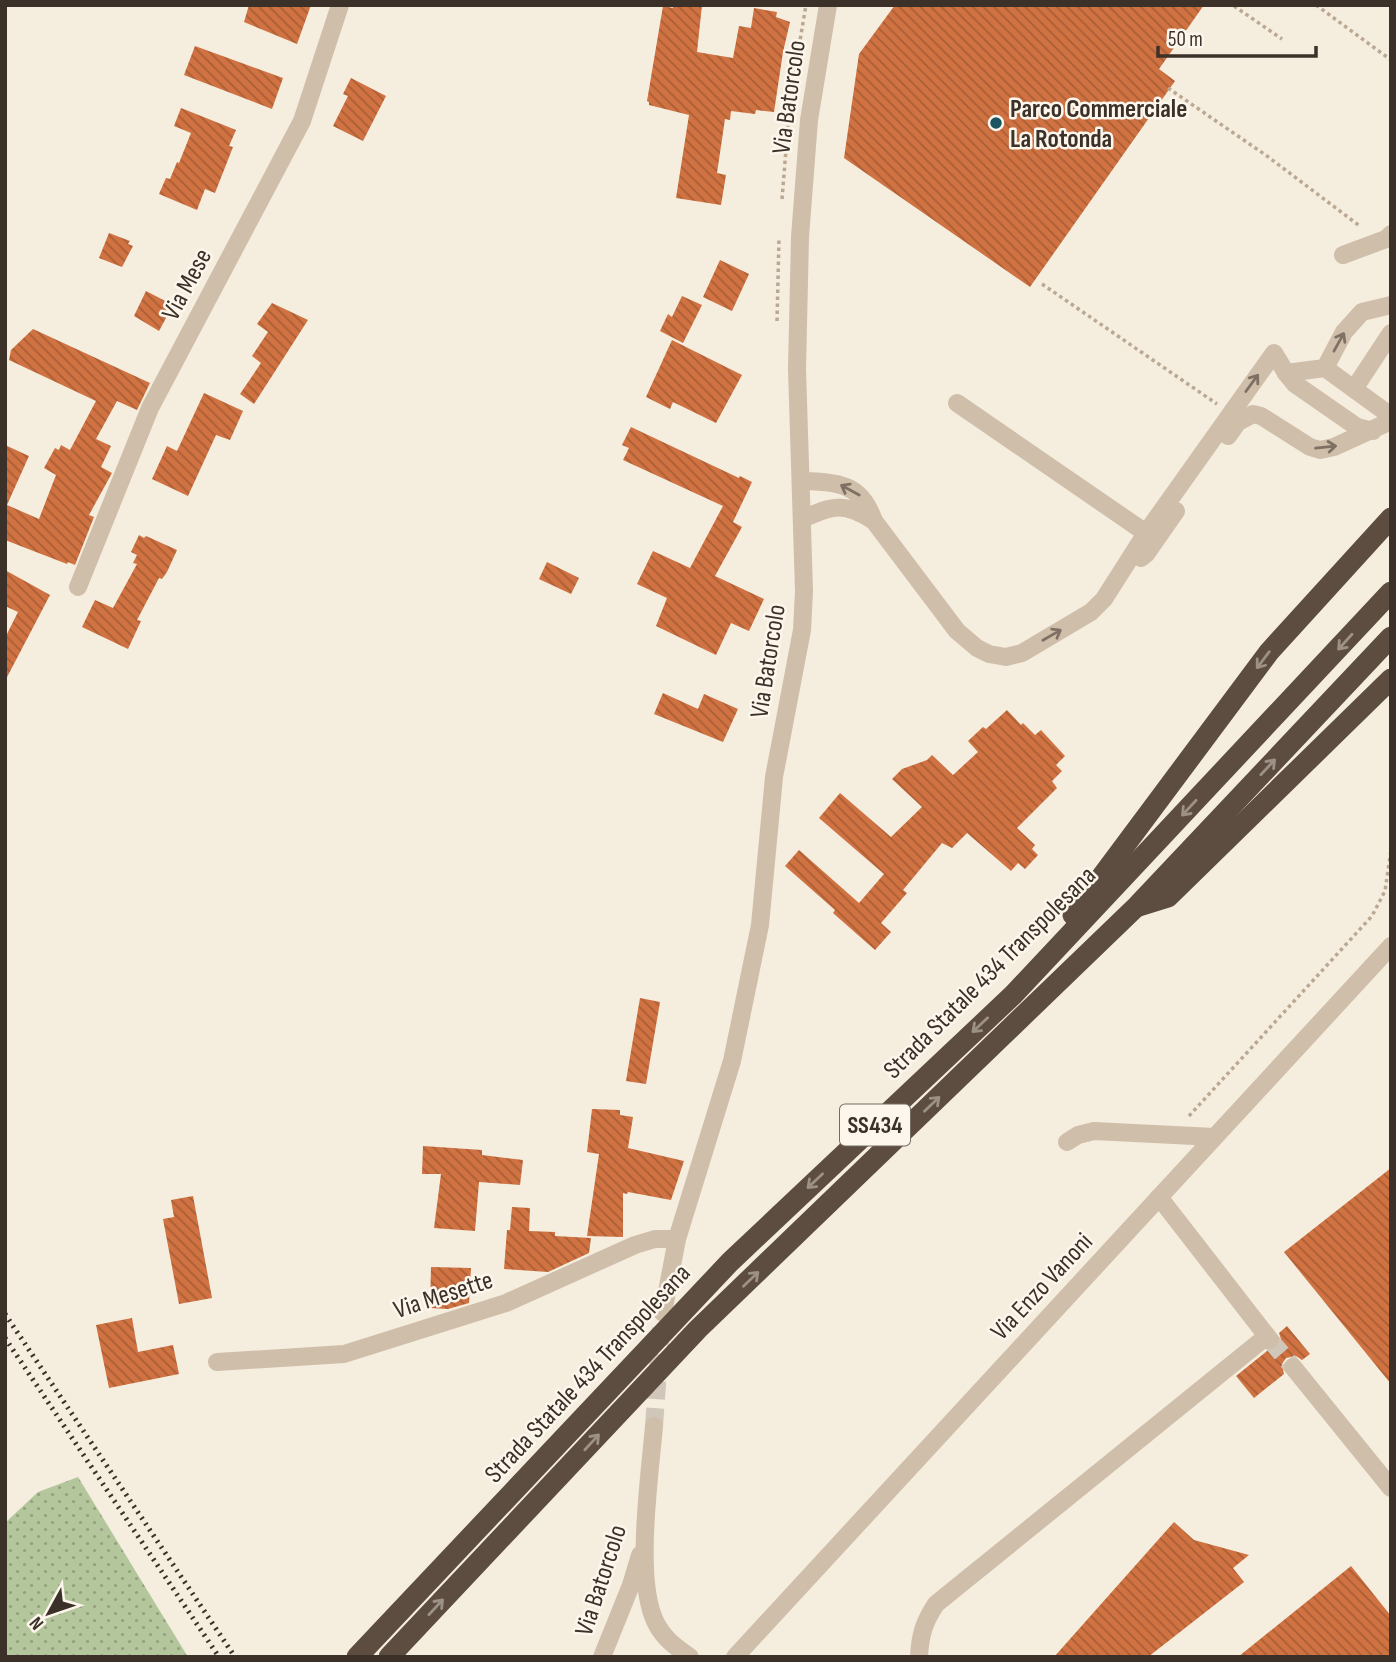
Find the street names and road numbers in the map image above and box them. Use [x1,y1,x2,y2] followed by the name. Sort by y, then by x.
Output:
[766,38,813,156] street label: Via Batorcolo
[156,244,219,326] street label: Via Mese
[744,602,793,720] street label: Via Batorcolo
[877,860,1103,1086] street label: Strada Statale 434 Transpolesana
[840,1105,910,1146] road number: SS434
[985,1227,1100,1347] street label: Via Enzo Vanoni
[479,1258,697,1490] street label: Strada Statale 434 Transpolesana
[390,1265,497,1326] street label: Via Mesette
[569,1521,634,1640] street label: Via Batorcolo

